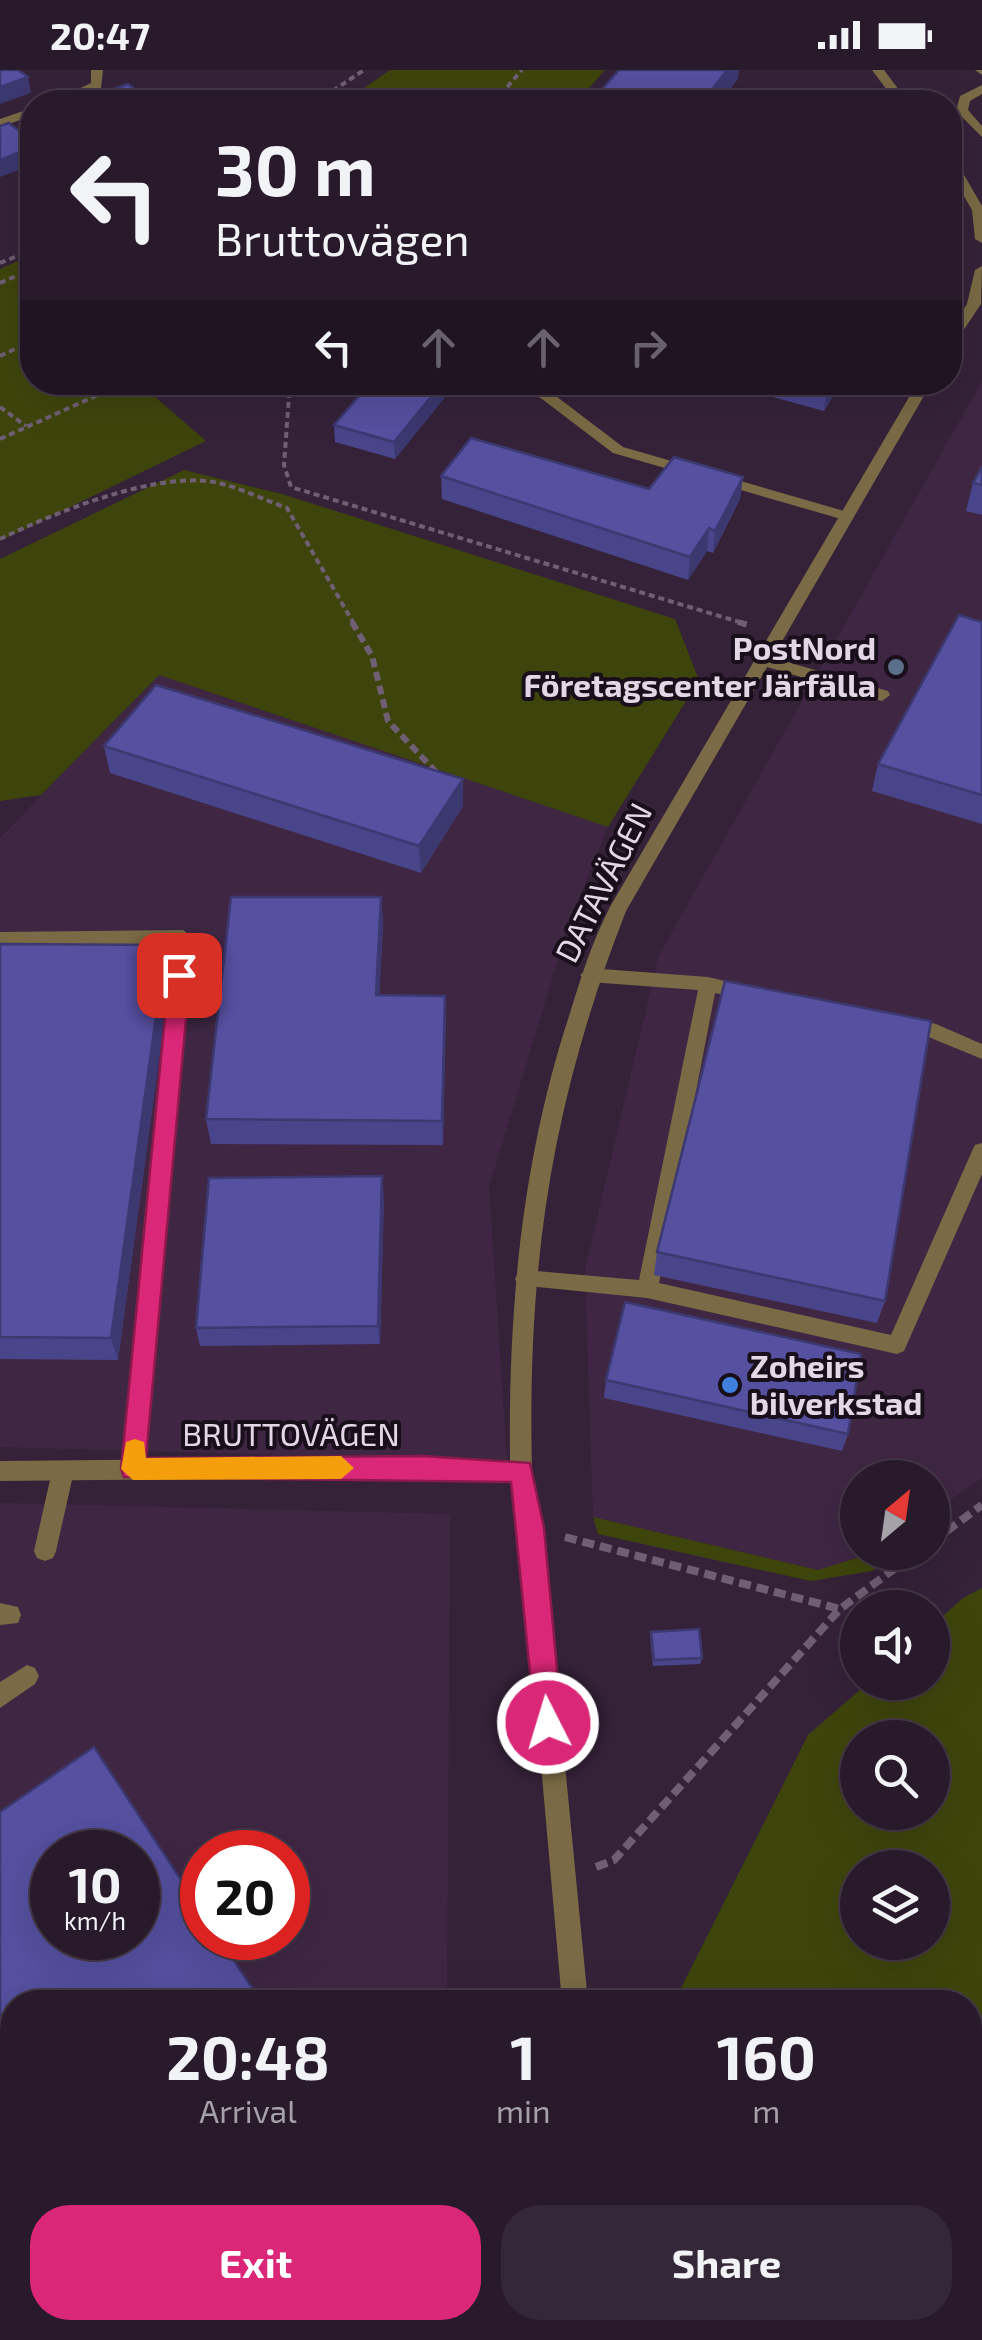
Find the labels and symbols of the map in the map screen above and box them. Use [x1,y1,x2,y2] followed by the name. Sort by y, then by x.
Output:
[523,628,876,703] place label: PostNord Företagscenter Järfälla
[885,656,907,678] marker: PostNord Företagscenter Järfälla
[546,796,659,968] street label: DATAVÄGEN
[137,933,222,1018] pin
[750,1346,922,1421] place label: Zoheirs bilverkstad
[719,1374,741,1396] marker: Zoheirs bilverkstad
[182,1414,400,1452] street label: BRUTTOVÄGEN
[840,1460,950,1570] north arrow
[496,1671,600,1775] position arrow
[180,1830,310,1960] speed limit sign: 20

